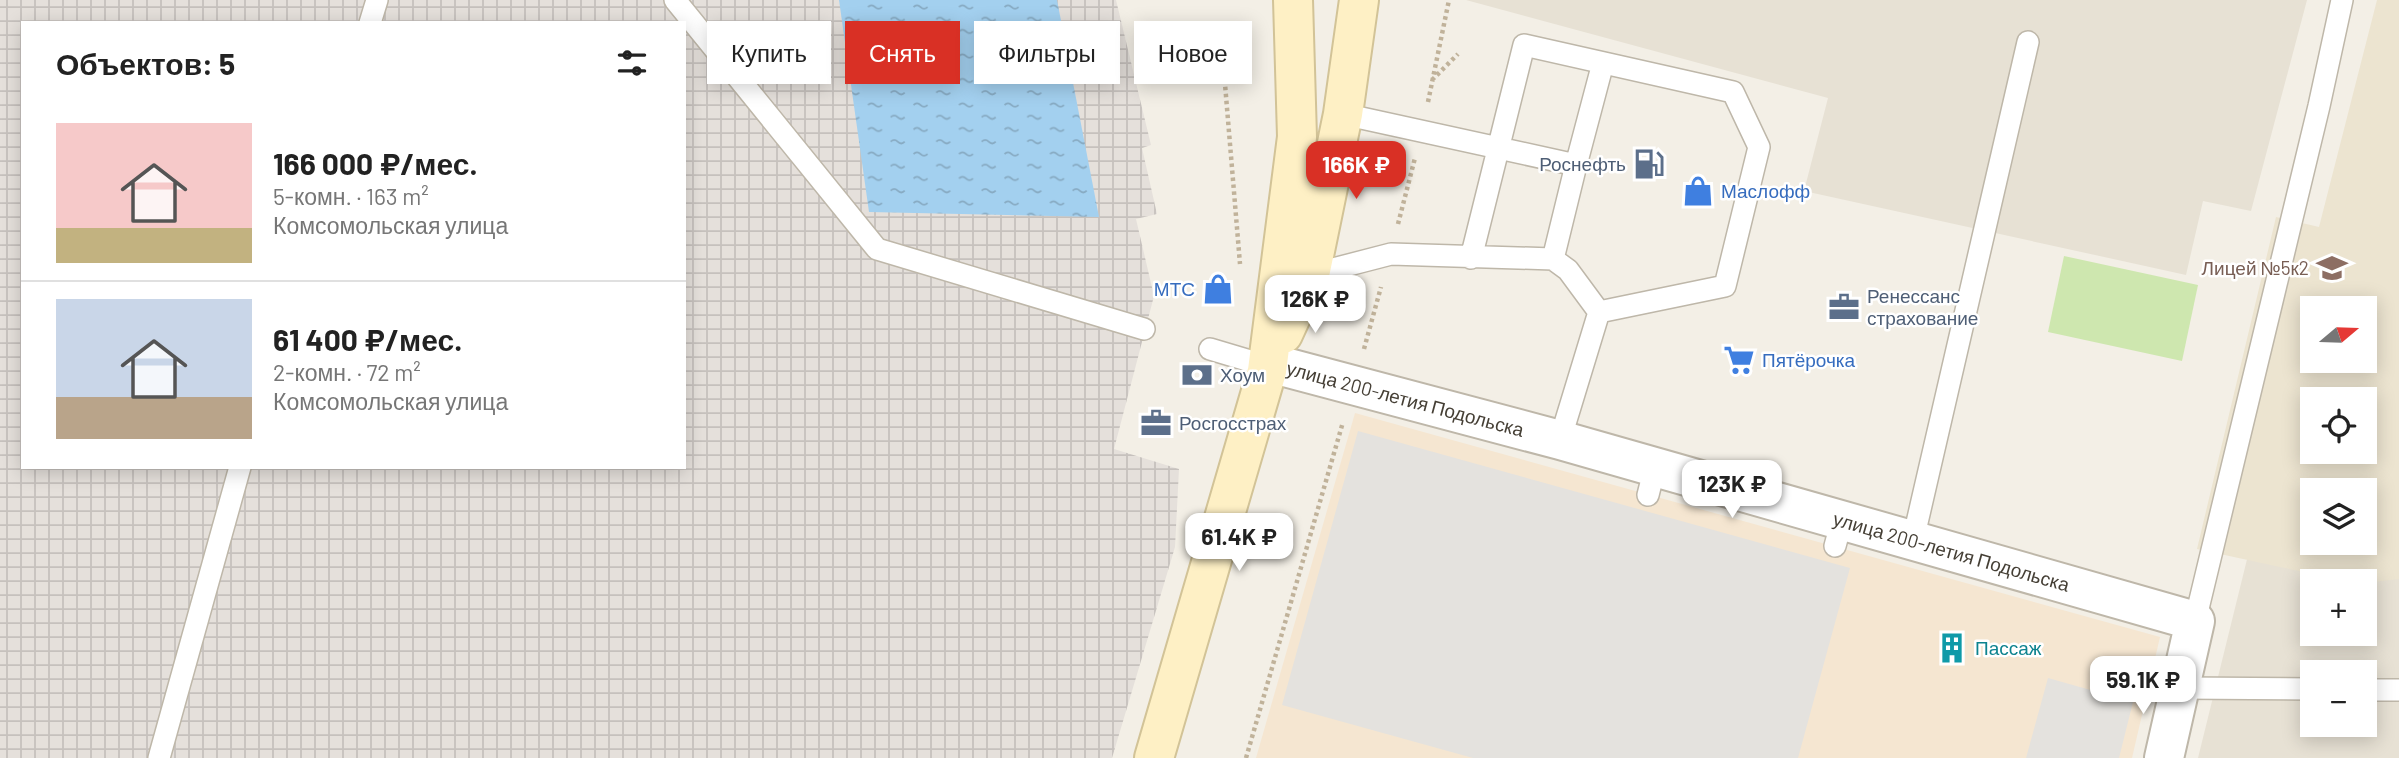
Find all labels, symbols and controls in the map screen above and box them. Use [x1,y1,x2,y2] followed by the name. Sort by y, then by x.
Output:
[707,21,831,84] chip: Купить
[845,21,960,84] chip: Снять
[974,21,1120,84] chip: Фильтры
[1134,21,1252,84] chip: Новое
[613,44,651,82] icon: filters
[56,45,235,81] text: Объектов: 5
[1299,142,1413,201] pin: 166K ₽
[273,145,478,181] text: 166 000 ₽/мес.
[1632,147,1666,181] fuel station icon: Роснефть
[1322,150,1390,178] text: 166K ₽
[112,151,196,235] icon: home
[1539,152,1626,175] place label: Роснефть
[1681,174,1715,208] shop icon: Маслофф
[1721,179,1810,202] place label: Маслофф
[273,182,429,210] text: 5-комн. · 163 m²
[273,211,508,239] text: Комсомольская улица
[2315,251,2349,285] school or university icon: Лицей №5к2
[2202,256,2309,279] place label: Лицей №5к2
[1201,272,1235,306] shop icon: МТС
[1258,276,1372,335] pin: 126K ₽
[1154,277,1195,300] place label: МТС
[1281,284,1349,312] text: 126K ₽
[1867,284,1978,329] place label: Ренессанс страхование
[1827,290,1861,324] office icon: Ренессанс страхование
[2300,296,2376,373] north arrow
[2300,296,2377,737] map controls
[273,321,462,357] text: 61 400 ₽/мес.
[112,327,196,411] icon: home
[1722,343,1756,377] supermarket icon: Пятёрочка
[1762,348,1856,371] place label: Пятёрочка
[1284,356,1527,441] street label: улица 200-летия Подольска
[273,358,421,386] text: 2-комн. · 72 m²
[1180,358,1214,392] bank icon: Хоум
[1220,363,1265,386] place label: Хоум
[273,387,508,415] text: Комсомольская улица
[2300,387,2377,464] button: locate
[1139,406,1173,440] office icon: Росгосстрах
[1179,411,1287,434] place label: Росгосстрах
[1675,461,1789,520] pin: 123K ₽
[1698,469,1766,497] text: 123K ₽
[2300,478,2377,555] button: layers
[1831,506,2073,596] street label: улица 200-летия Подольска
[1174,514,1304,573] pin: 61.4K ₽
[1201,522,1277,550] text: 61.4K ₽
[2300,569,2377,646] button: +
[1935,631,1969,665] building icon: Пассаж
[1975,636,2042,659] place label: Пассаж
[2078,656,2208,716] pin: 59.1K ₽
[2300,660,2377,737] button: −
[2106,665,2180,693] text: 59.1K ₽

